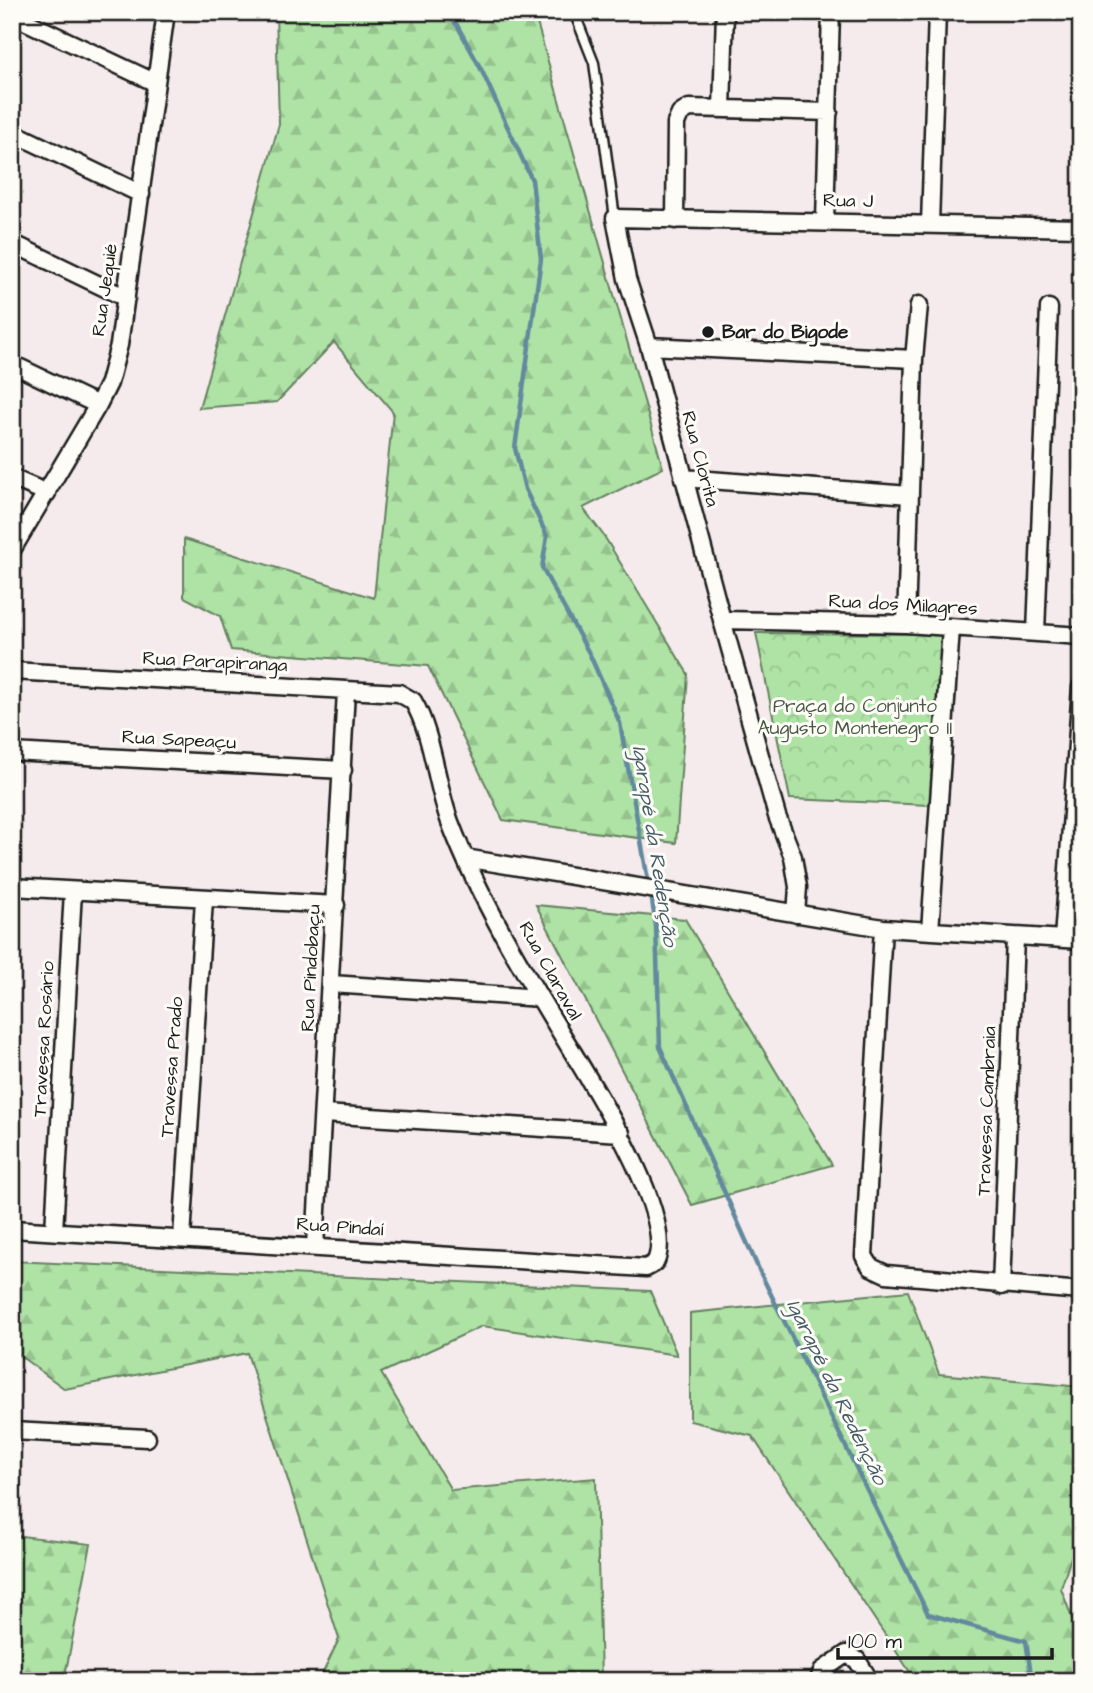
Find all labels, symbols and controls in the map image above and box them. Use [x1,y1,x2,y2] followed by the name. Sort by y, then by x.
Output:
[823,187,873,215] street label: Rua J
[85,242,125,338] street label: Rua Jequié
[722,319,849,347] place label: Bar do Bigode
[700,324,716,340] marker: Bar do Bigode
[674,408,726,510] street label: Rua Clorita
[828,588,978,623] street label: Rua dos Milagres
[142,645,288,680] street label: Rua Parapiranga
[758,693,952,743] park label: Praça do Conjunto Augusto Montenegro II
[121,724,237,756] street label: Rua Sapeaçu
[624,743,686,951] water label: Igarapé da Redenção
[294,903,328,1032] street label: Rua Pindobaçu
[512,917,588,1025] street label: Rua Claraval
[26,960,62,1118] street label: Travessa Rosário
[154,995,190,1138] street label: Travessa Prado
[971,1025,1003,1196] street label: Travessa Cambraia
[296,1210,385,1244] street label: Rua Pindaí
[779,1294,895,1492] water label: Igarapé da Redenção
[838,1616,1051,1660] scale bar
[848,1627,903,1656] text: 100 m

